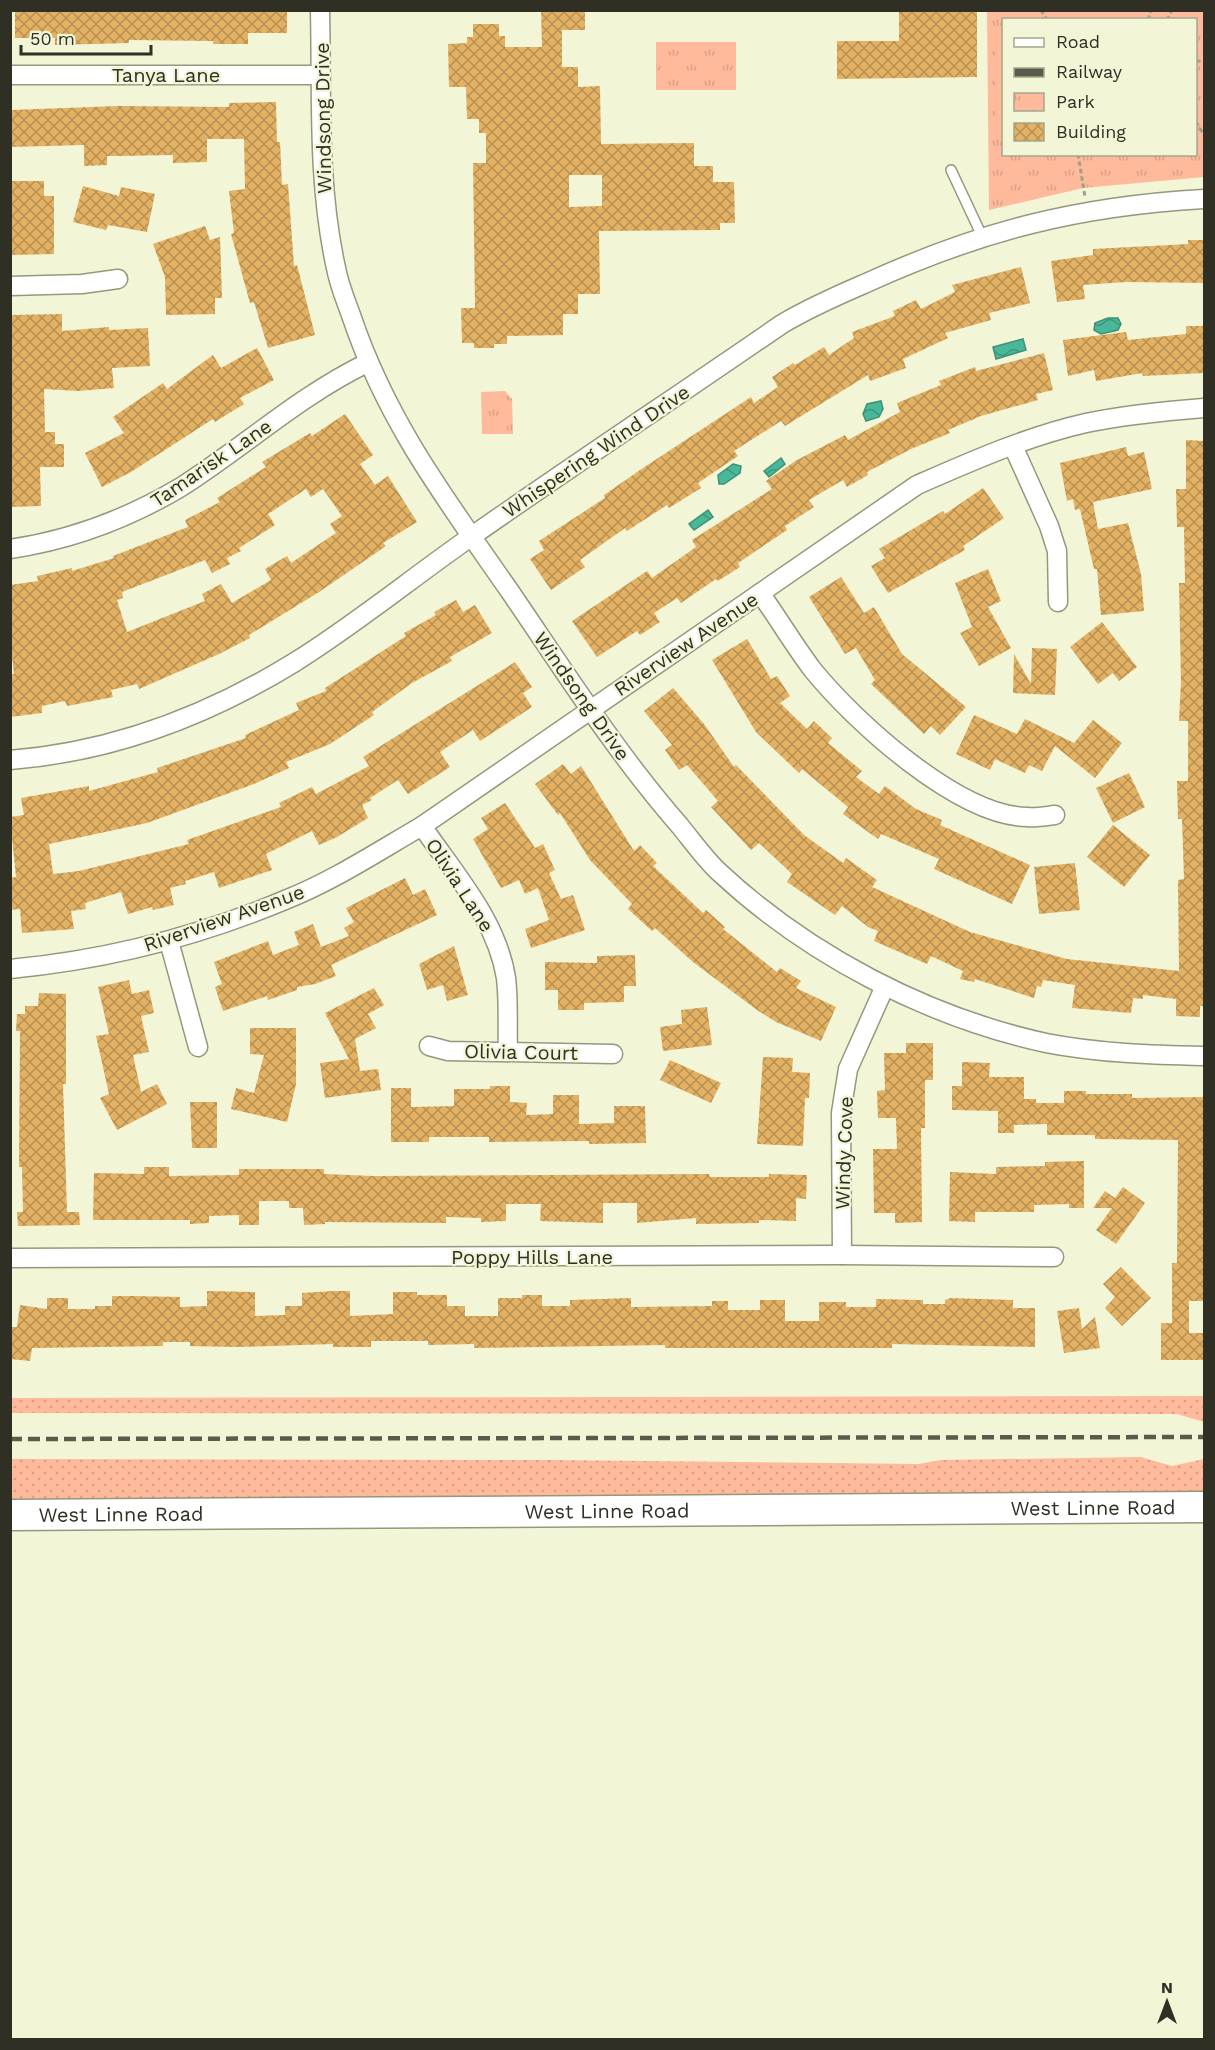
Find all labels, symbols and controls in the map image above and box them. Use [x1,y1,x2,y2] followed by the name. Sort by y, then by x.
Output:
[21,18,152,56] scale bar
[1002,18,1197,156] legend
[30,28,75,49] text: 50 m
[1056,31,1100,52] text: Road
[310,42,336,194] street label: Windsong Drive
[1056,61,1123,82] text: Railway
[112,63,220,87] street label: Tanya Lane
[1056,91,1095,112] text: Park
[1056,121,1126,142] text: Building
[498,379,694,523] street label: Whispering Wind Drive
[146,414,276,512] street label: Tamarisk Lane
[609,587,763,701] street label: Riverview Avenue
[529,627,635,765] street label: Windsong Drive
[421,834,499,936] street label: Olivia Lane
[140,879,308,957] street label: Riverview Avenue
[464,1039,579,1065] street label: Olivia Court
[830,1096,858,1210] street label: Windy Cove
[451,1245,613,1269] street label: Poppy Hills Lane
[1010,1495,1176,1520] street label: West Linne Road
[524,1498,690,1524] street label: West Linne Road
[38,1502,204,1527] street label: West Linne Road
[1137,1972,1197,2032] north arrow
[1161,1978,1173,1997] text: N

